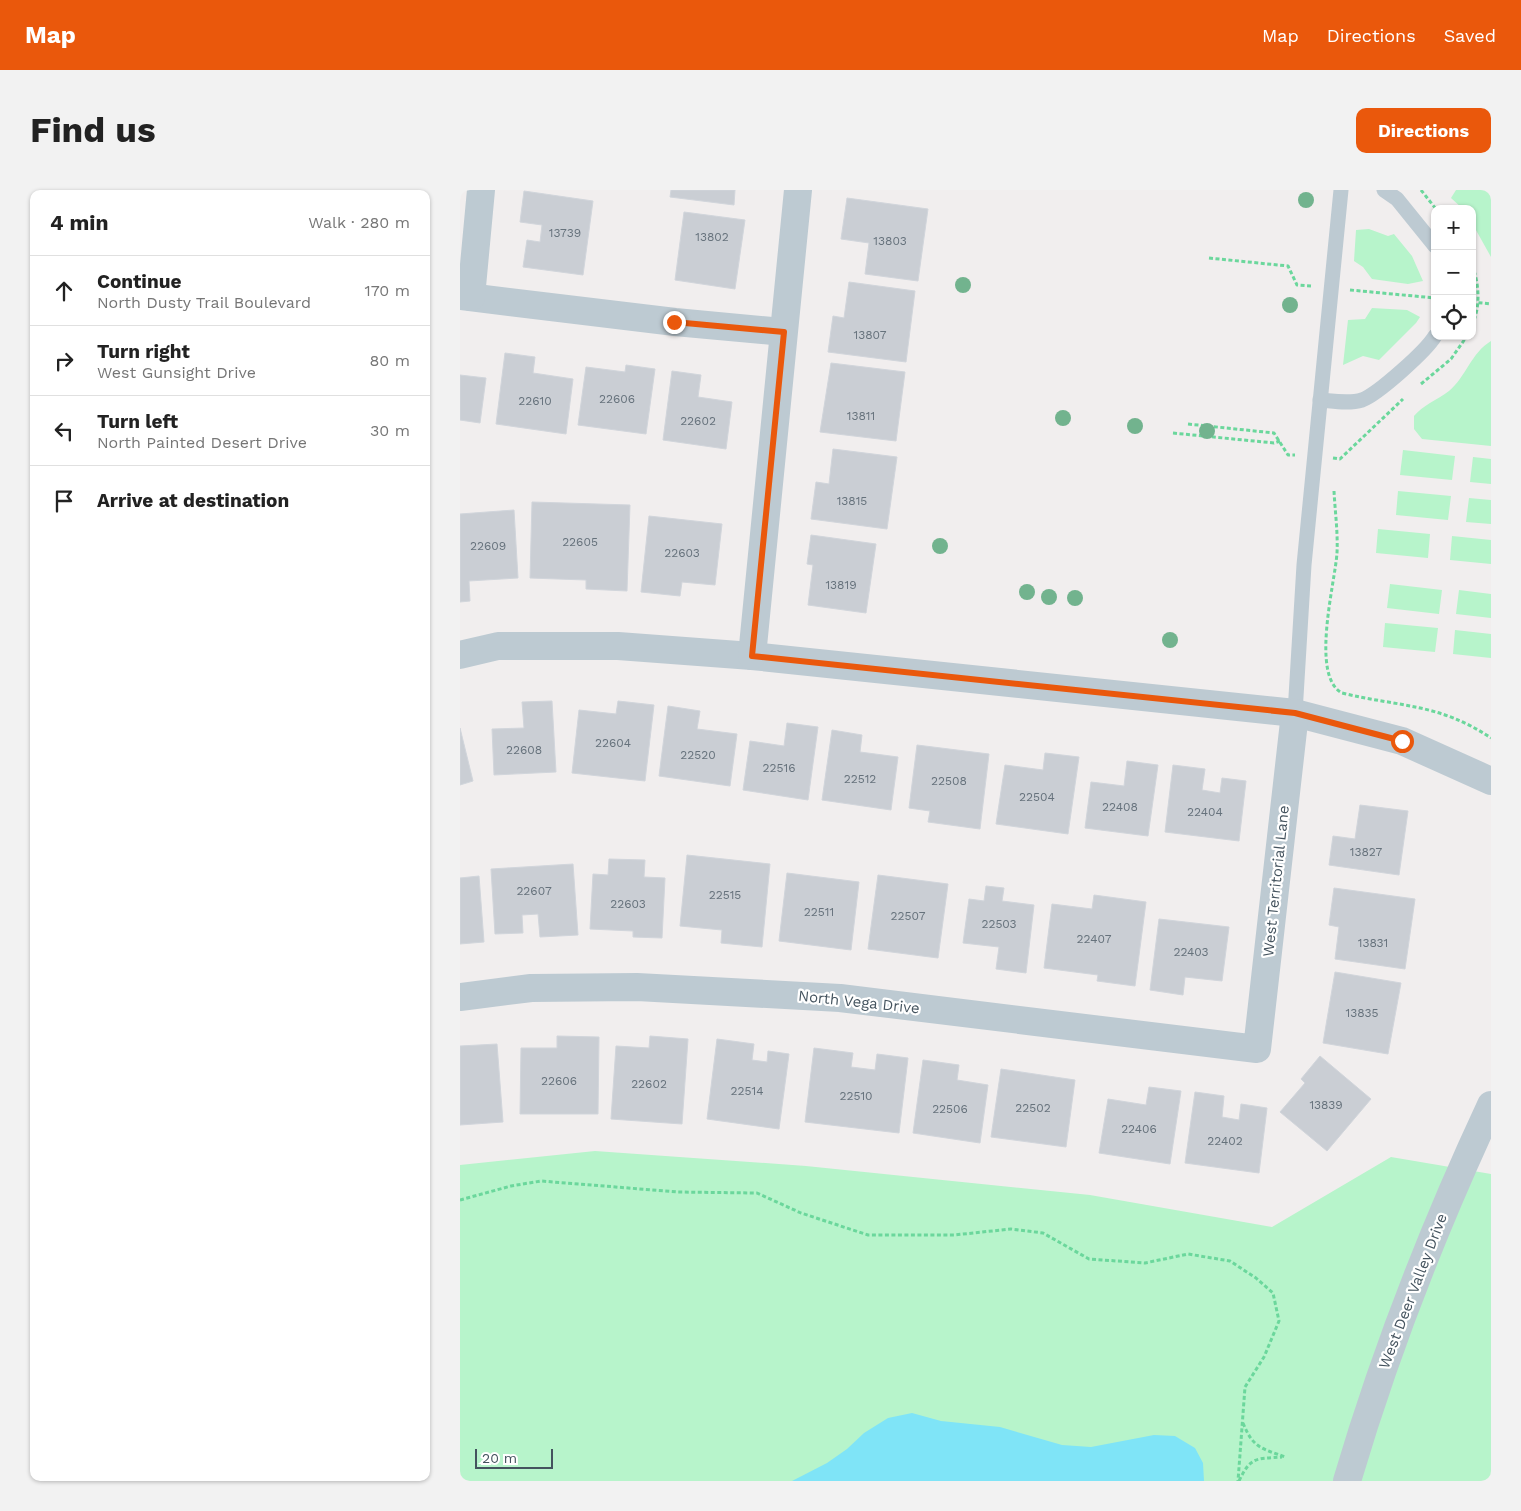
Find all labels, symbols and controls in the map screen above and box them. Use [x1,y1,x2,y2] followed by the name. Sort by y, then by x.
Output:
[25,21,76,49] text: Map
[1262,25,1299,46] text: Map
[1327,25,1416,46] text: Directions
[1444,25,1496,46] text: Saved
[1356,108,1491,153] button: Directions
[30,109,156,151] text: Find us
[1431,205,1476,340] map controls
[1431,205,1476,250] button: +
[50,210,108,235] text: 4 min
[308,213,410,232] text: Walk · 280 m
[549,226,581,240] house number: 13739
[695,230,729,244] house number: 13802
[873,234,907,248] house number: 13803
[1431,250,1476,295] button: −
[97,270,181,293] text: Continue
[50,277,78,305] icon: ahead
[364,281,410,300] text: 170 m
[97,293,311,312] text: North Dusty Trail Boulevard
[1431,295,1476,340] button: locate
[663,311,686,334] route end
[853,328,887,342] house number: 13807
[97,340,190,363] text: Turn right
[50,347,78,375] icon: right
[369,351,410,370] text: 80 m
[97,363,256,382] text: West Gunsight Drive
[599,392,635,406] house number: 22606
[518,394,552,408] house number: 22610
[847,409,875,423] house number: 13811
[97,410,178,433] text: Turn left
[680,414,716,428] house number: 22602
[50,417,78,445] icon: left
[370,421,410,440] text: 30 m
[97,433,307,452] text: North Painted Desert Drive
[50,487,78,515] icon: arrive
[97,489,289,512] text: Arrive at destination
[837,494,867,508] house number: 13815
[562,535,598,549] house number: 22605
[470,539,506,553] house number: 22609
[664,546,700,560] house number: 22603
[825,578,857,592] house number: 13819
[1391,730,1414,753] route start
[595,736,631,750] house number: 22604
[506,743,542,757] house number: 22608
[680,748,716,762] house number: 22520
[763,761,795,775] house number: 22516
[844,772,876,786] house number: 22512
[931,774,967,788] house number: 22508
[1019,790,1055,804] house number: 22504
[1102,800,1138,814] house number: 22408
[1259,804,1293,958] street label: West Territorial Lane
[1187,805,1223,819] house number: 22404
[1350,845,1383,859] house number: 13827
[516,884,552,898] house number: 22607
[709,888,741,902] house number: 22515
[610,897,646,911] house number: 22603
[804,905,834,919] house number: 22511
[891,909,926,923] house number: 22507
[981,917,1017,931] house number: 22503
[1077,932,1112,946] house number: 22407
[1358,936,1388,950] house number: 13831
[1173,945,1209,959] house number: 22403
[797,987,921,1017] street label: North Vega Drive
[1346,1006,1378,1020] house number: 13835
[541,1074,577,1088] house number: 22606
[631,1077,667,1091] house number: 22602
[731,1084,764,1098] house number: 22514
[839,1089,873,1103] house number: 22510
[1309,1098,1343,1112] house number: 13839
[1015,1101,1051,1115] house number: 22502
[932,1102,968,1116] house number: 22506
[1121,1122,1157,1136] house number: 22406
[1207,1134,1243,1148] house number: 22402
[1375,1211,1451,1371] street label: West Deer Valley Drive
[475,1446,552,1469] scale bar
[482,1450,517,1466] text: 20 m

